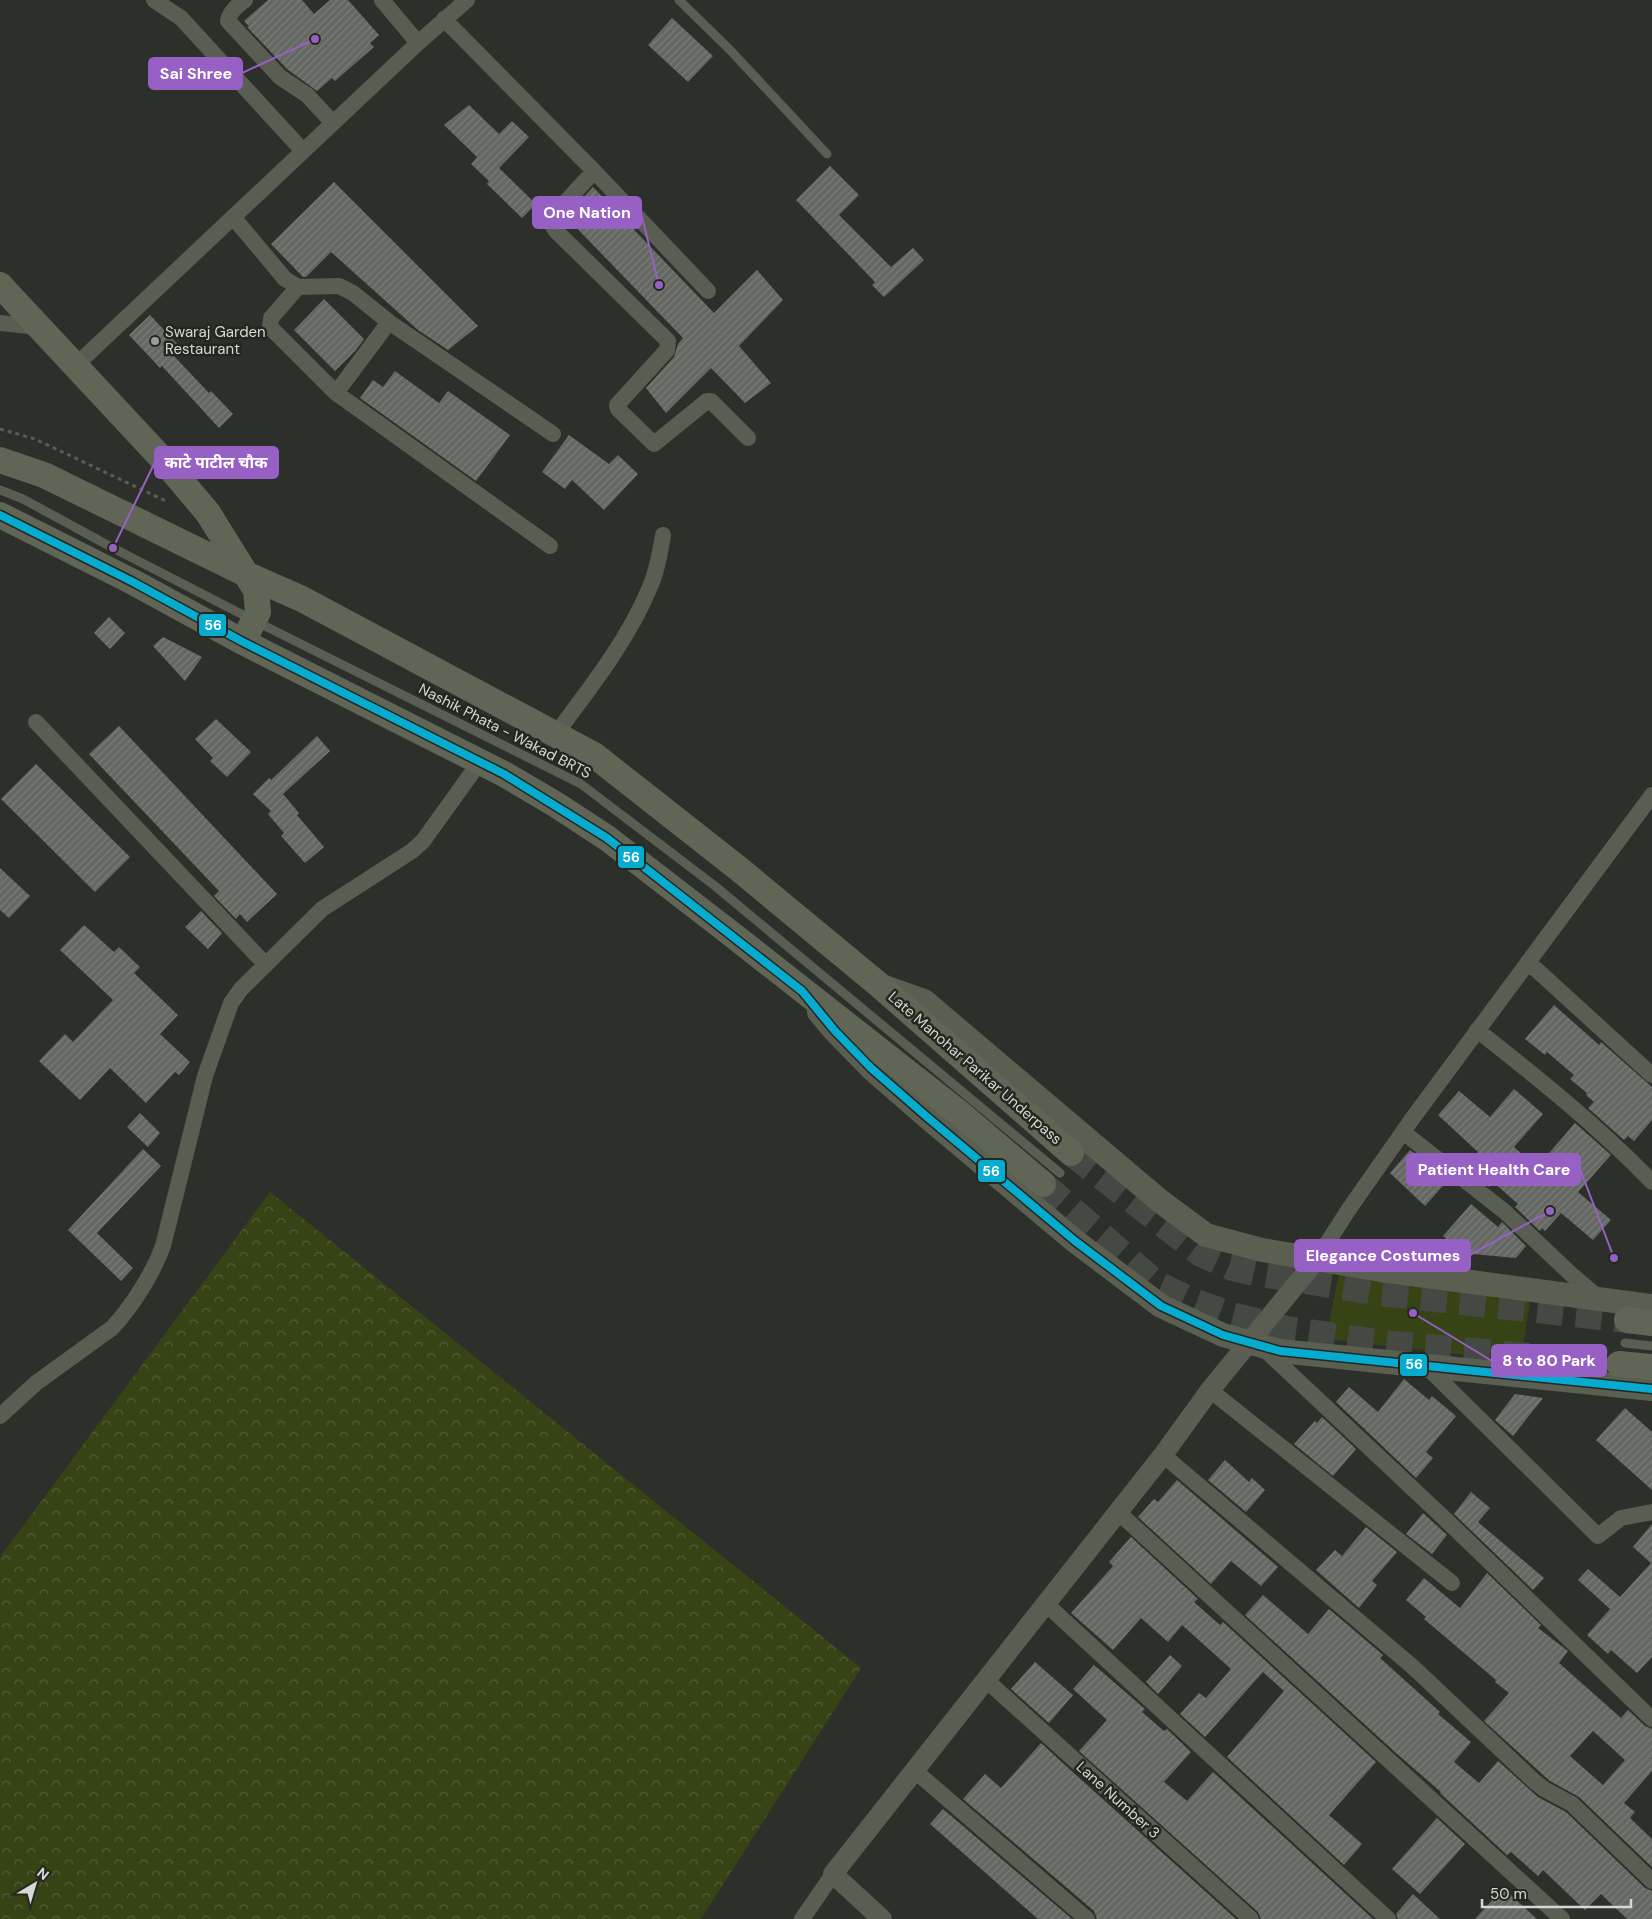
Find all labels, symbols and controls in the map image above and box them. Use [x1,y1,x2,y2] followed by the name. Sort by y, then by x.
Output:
[149,58,242,89] callout: Sai Shree
[160,63,232,84] text: Sai Shree
[533,197,641,228] callout: One Nation
[543,202,631,223] text: One Nation
[165,322,266,359] place label: Swaraj Garden Restaurant
[149,335,161,347] marker: Swaraj Garden Restaurant
[155,447,278,478] callout: काटे पाटील चौक
[165,452,268,473] text: काटे पाटील चौक
[198,613,227,637] line badge: 56
[204,616,222,634] text: 56
[415,679,595,783] street label: Nashik Phata - Wakad BRTS
[617,845,645,869] line badge: 56
[622,848,640,866] text: 56
[884,987,1066,1149] street label: Late Manohar Parikar Underpass
[1407,1154,1580,1185] callout: Patient Health Care
[977,1159,1006,1183] line badge: 56
[1418,1159,1570,1180] text: Patient Health Care
[982,1162,1000,1180] text: 56
[1295,1240,1470,1271] callout: Elegance Costumes
[1306,1245,1460,1266] text: Elegance Costumes
[1492,1345,1606,1376] callout: 8 to 80 Park
[1502,1350,1597,1371] text: 8 to 80 Park
[1399,1353,1428,1377] line badge: 56
[1405,1355,1423,1373] text: 56
[1072,1757,1164,1843] street label: Lane Number 3
[10,1859,60,1909] north arrow
[33,1864,53,1884] text: N
[1482,1876,1631,1908] scale bar
[1490,1884,1527,1904] text: 50 m

